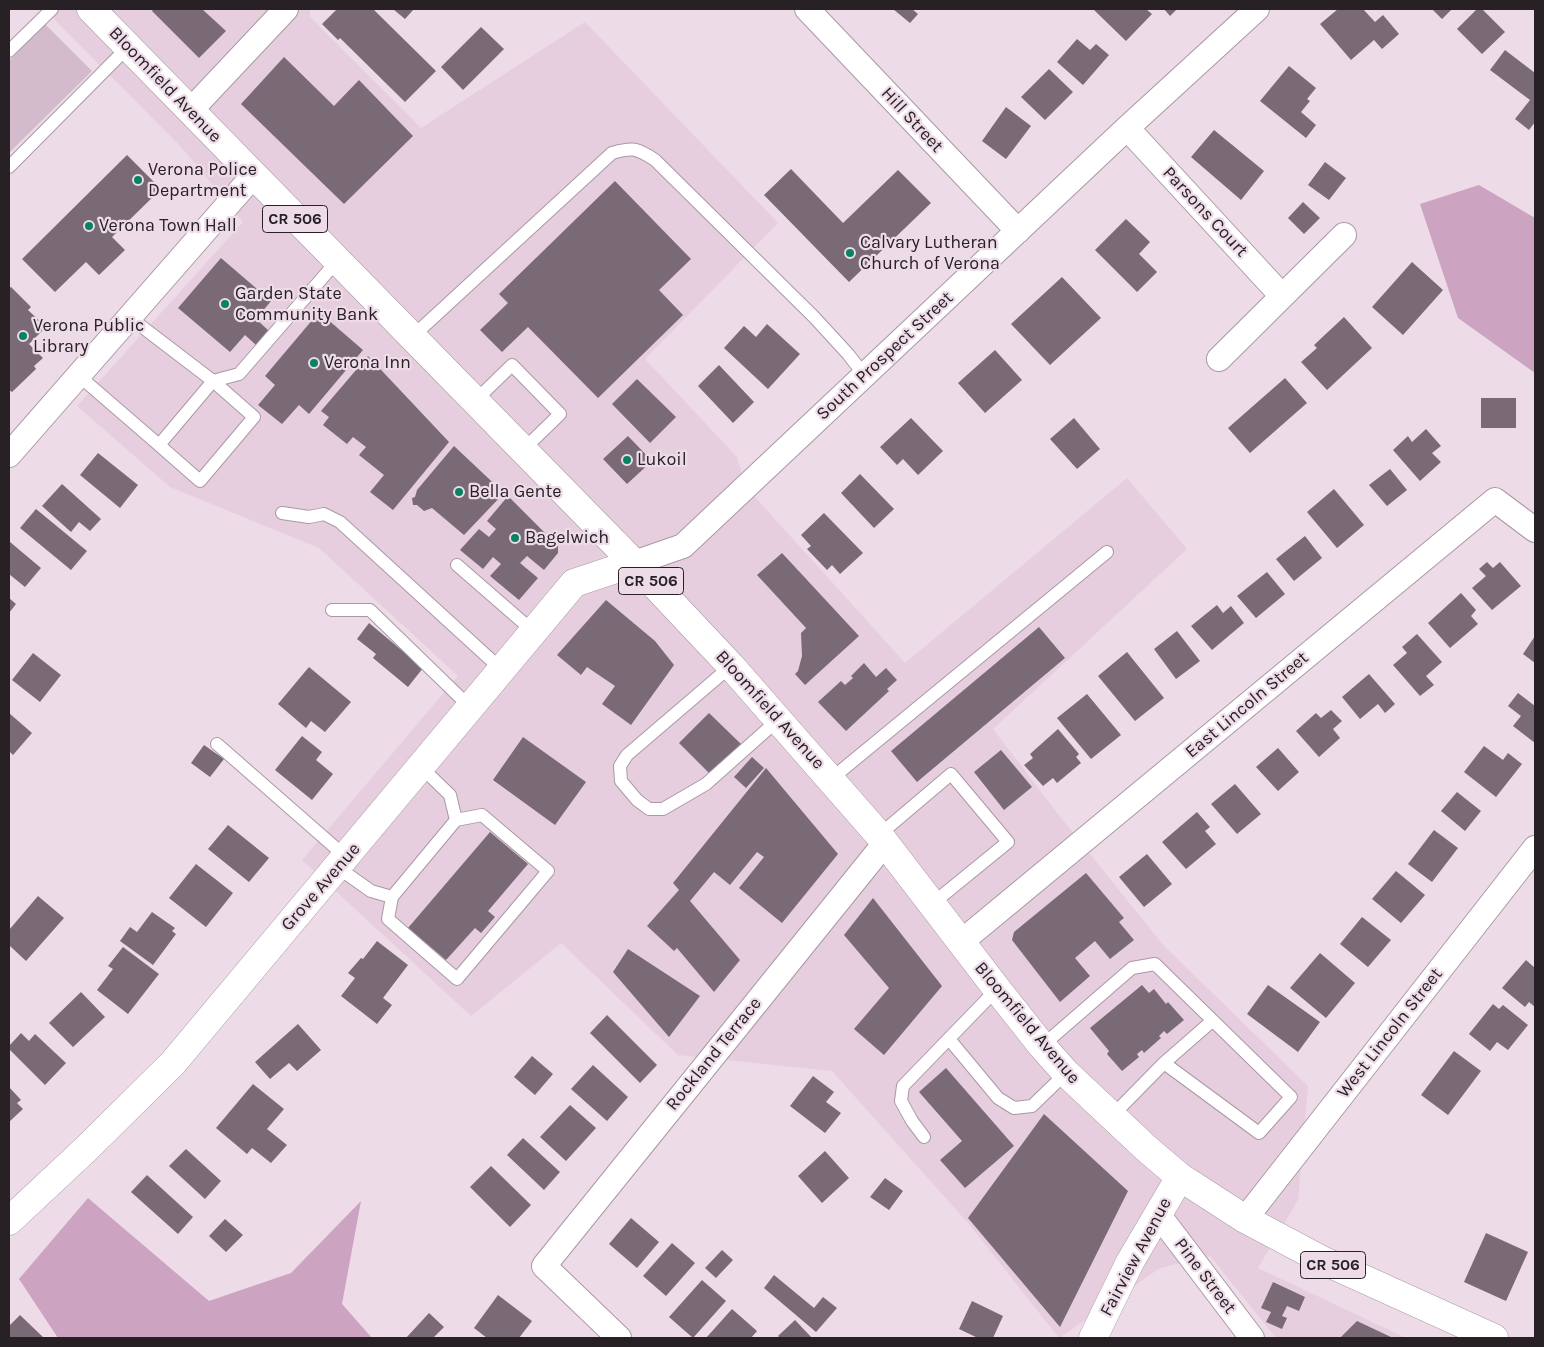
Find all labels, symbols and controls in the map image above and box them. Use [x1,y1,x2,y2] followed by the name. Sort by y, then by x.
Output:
[104,23,226,147] street label: Bloomfield Avenue
[876,83,948,157] street label: Hill Street
[148,159,257,202] place label: Verona Police Department
[1158,162,1252,262] street label: Parsons Court
[132,174,144,186] marker: Verona Police Department
[262,205,328,232] road number: CR 506
[99,215,237,237] place label: Verona Town Hall
[83,220,95,232] marker: Verona Town Hall
[860,232,1000,274] place label: Calvary Lutheran Church of Verona
[844,247,856,259] marker: Calvary Lutheran Church of Verona
[235,283,378,326] place label: Garden State Community Bank
[812,287,958,425] street label: South Prospect Street
[219,298,231,310] marker: Garden State Community Bank
[33,315,144,358] place label: Verona Public Library
[17,330,29,342] marker: Verona Public Library
[324,352,411,374] place label: Verona Inn
[308,357,320,369] marker: Verona Inn
[637,449,687,471] place label: Lukoil
[621,454,633,466] marker: Lukoil
[469,481,561,503] place label: Bella Gente
[453,486,465,498] marker: Bella Gente
[525,527,609,549] place label: Bagelwich
[509,532,521,544] marker: Bagelwich
[618,568,684,594] road number: CR 506
[711,646,829,774] street label: Bloomfield Avenue
[1181,647,1313,763] street label: East Lincoln Street
[277,839,365,935] street label: Grove Avenue
[970,958,1084,1088] street label: Bloomfield Avenue
[1333,964,1447,1102] street label: West Lincoln Street
[662,993,766,1115] street label: Rockland Terrace
[1096,1194,1176,1320] street label: Fairview Avenue
[1170,1234,1240,1318] street label: Pine Street
[1300,1252,1366,1278] road number: CR 506

